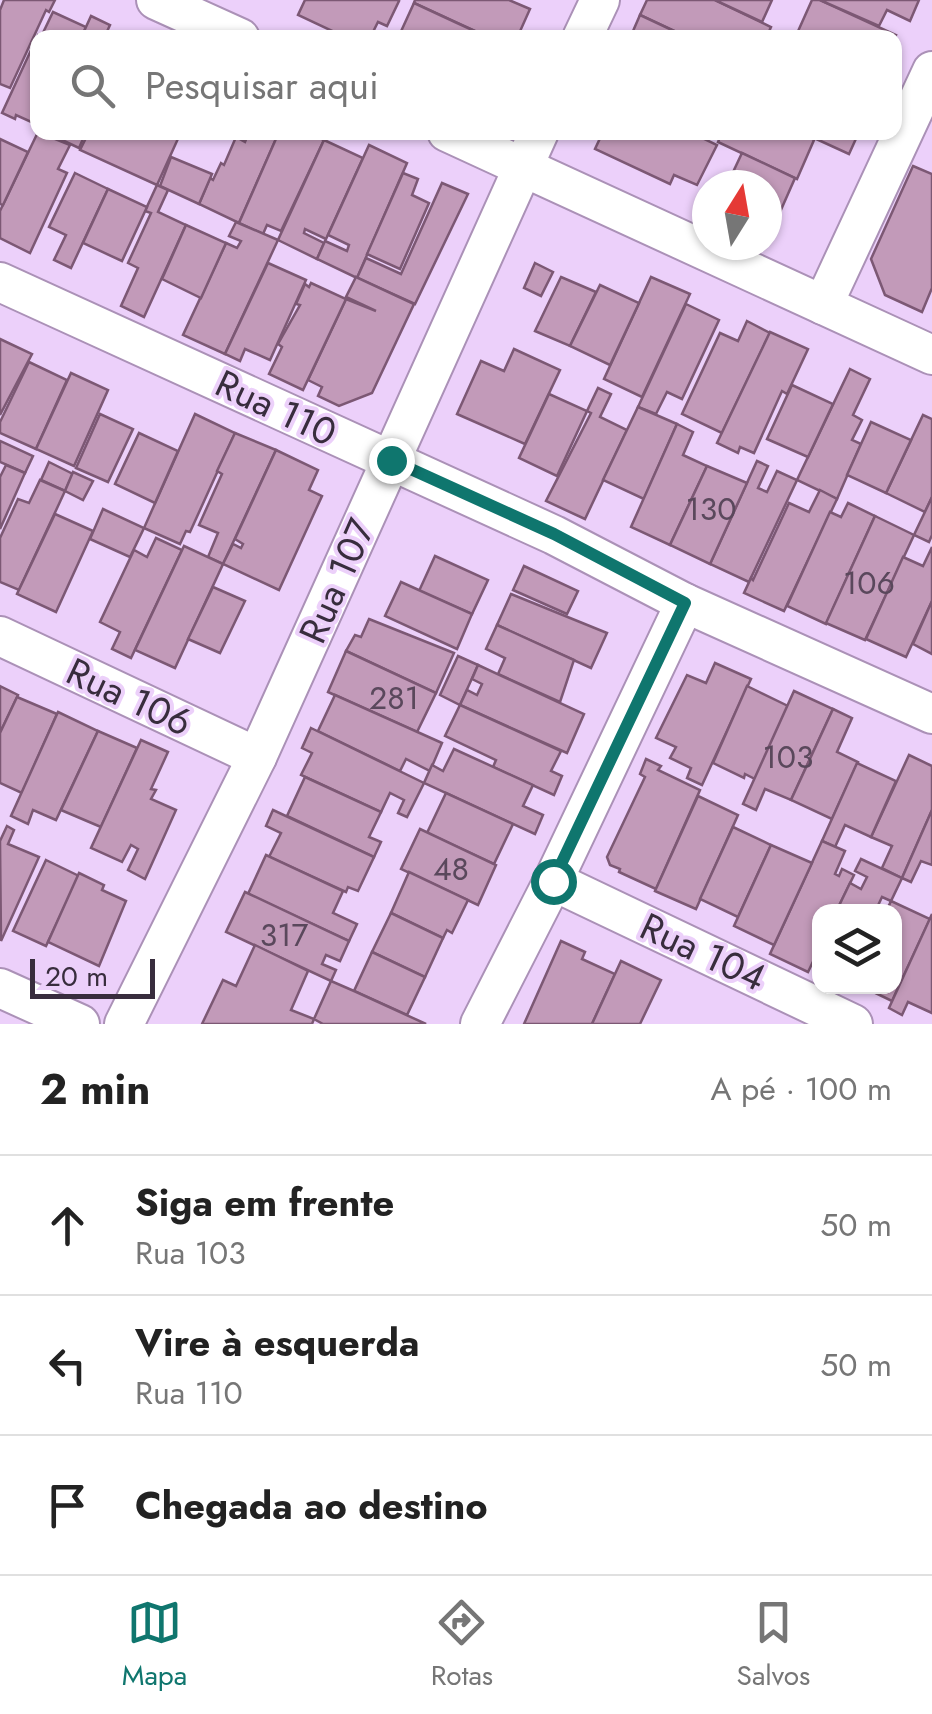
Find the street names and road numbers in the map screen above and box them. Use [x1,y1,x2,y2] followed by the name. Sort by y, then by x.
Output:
[207,356,346,460] street label: Rua 110
[285,510,388,652] street label: Rua 107
[57,644,201,750] street label: Rua 106
[631,899,775,1005] street label: Rua 104

